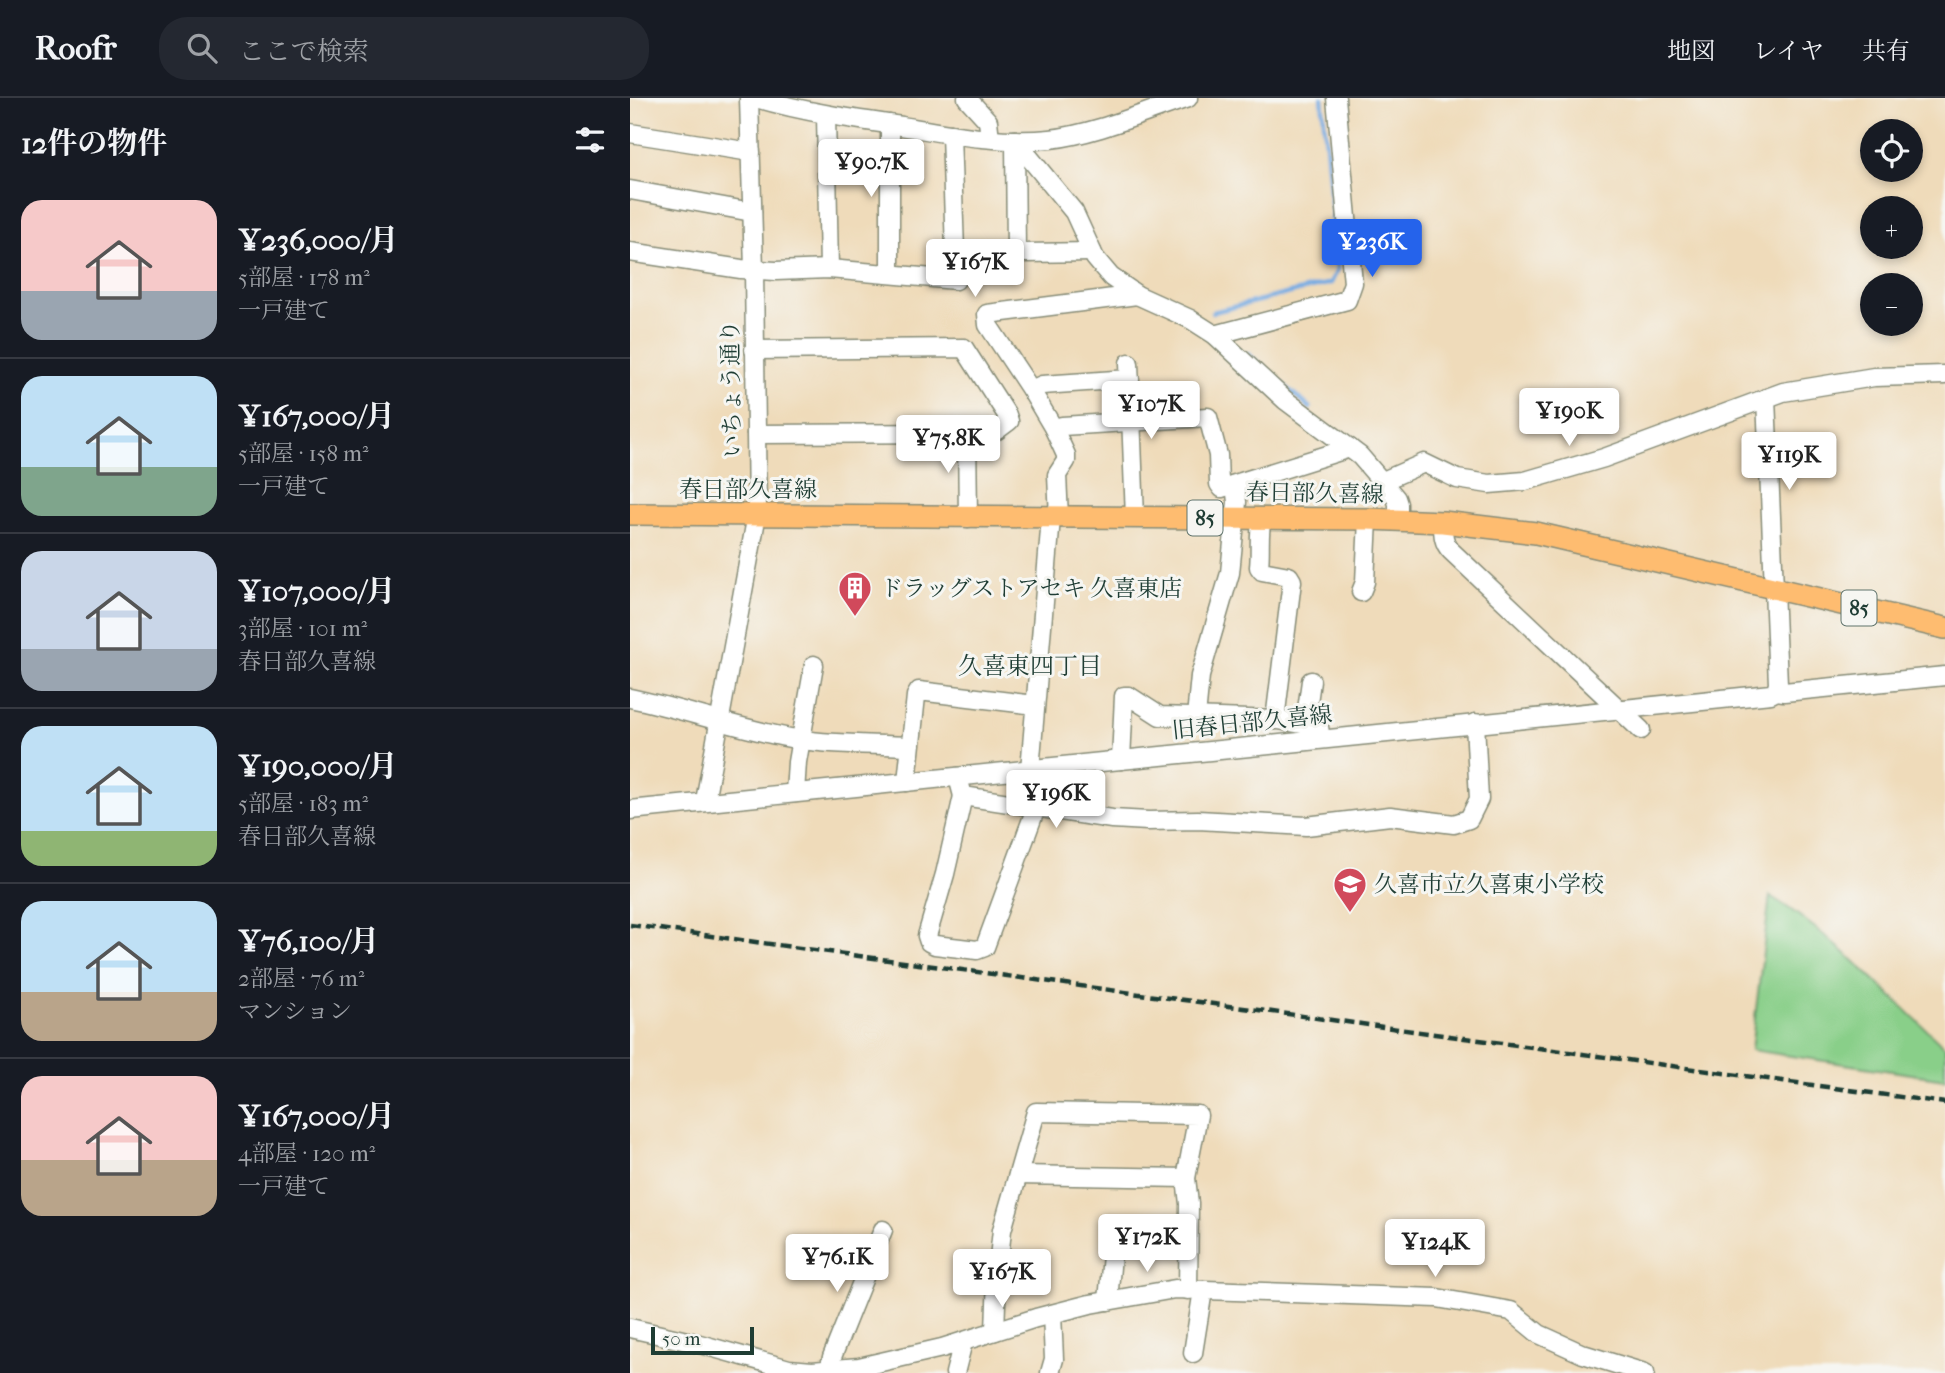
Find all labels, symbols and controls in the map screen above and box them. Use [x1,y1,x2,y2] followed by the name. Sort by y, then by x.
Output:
[159,17,649,80] search box
[35,29,117,68] text: Roofr
[183,29,221,67] icon: search
[239,36,369,67] text: ここで検索
[1667,37,1715,65] text: 地図
[1753,37,1824,65] text: レイヤ
[1862,37,1910,65] text: 共有
[1860,119,1923,336] map controls
[1860,119,1923,182] button: locate
[571,121,609,159] icon: filters
[21,126,167,161] text: 12件の物件
[814,140,928,199] pin: ¥90.7K
[834,148,908,175] text: ¥90.7K
[1860,196,1923,259] button: +
[1323,220,1421,279] pin: ¥236K
[238,223,398,258] text: ¥236,000/月
[77,228,161,312] icon: home
[1338,228,1406,255] text: ¥236K
[926,240,1024,299] pin: ¥167K
[942,248,1008,275] text: ¥167K
[238,264,370,291] text: 5部屋 · 178 m²
[1860,273,1923,336] button: −
[238,297,330,324] text: 一戸建て
[717,320,746,458] street label: いちょう通り
[1102,382,1200,441] pin: ¥107K
[1520,388,1618,448] pin: ¥190K
[1118,390,1184,417] text: ¥107K
[1535,397,1603,424] text: ¥190K
[238,399,395,434] text: ¥167,000/月
[77,404,161,488] icon: home
[891,416,1005,475] pin: ¥75.8K
[912,424,984,451] text: ¥75.8K
[1740,432,1838,492] pin: ¥119K
[238,440,369,467] text: 5部屋 · 158 m²
[1757,441,1821,468] text: ¥119K
[238,473,330,500] text: 一戸建て
[679,476,817,503] street label: 春日部久喜線
[1246,479,1384,508] street label: 春日部久喜線
[1188,500,1222,536] road number: 85
[836,569,874,618] building icon: ドラッグストアセキ 久喜東店
[238,574,396,609] text: ¥107,000/月
[880,575,1182,602] place label: ドラッグストアセキ 久喜東店
[77,579,161,663] icon: home
[1842,590,1876,626] road number: 85
[238,615,367,642] text: 3部屋 · 101 m²
[238,648,376,675] text: 春日部久喜線
[958,652,1102,680] district label: 久喜東四丁目
[1171,701,1334,744] street label: 旧春日部久喜線
[238,749,398,784] text: ¥190,000/月
[77,754,161,838] icon: home
[1007,770,1105,830] pin: ¥196K
[1022,779,1090,806] text: ¥196K
[238,790,368,817] text: 5部屋 · 183 m²
[238,823,376,850] text: 春日部久喜線
[1331,865,1369,914] school or university icon: 久喜市立久喜東小学校
[1374,871,1604,898] place label: 久喜市立久喜東小学校
[238,924,379,959] text: ¥76,100/月
[77,929,161,1013] icon: home
[238,965,364,992] text: 2部屋 · 76 m²
[238,998,352,1025] text: マンション
[238,1099,395,1134] text: ¥167,000/月
[77,1104,161,1188] icon: home
[238,1140,375,1167] text: 4部屋 · 120 m²
[238,1173,330,1200] text: 一戸建て
[1098,1214,1196,1274] pin: ¥172K
[1386,1220,1484,1279] pin: ¥124K
[1114,1223,1180,1250] text: ¥172K
[1401,1228,1469,1255] text: ¥124K
[780,1234,894,1294] pin: ¥76.1K
[802,1243,872,1270] text: ¥76.1K
[953,1250,1051,1309] pin: ¥167K
[969,1258,1035,1285] text: ¥167K
[651,1324,754,1356] scale bar
[662,1328,701,1350] text: 50 m

